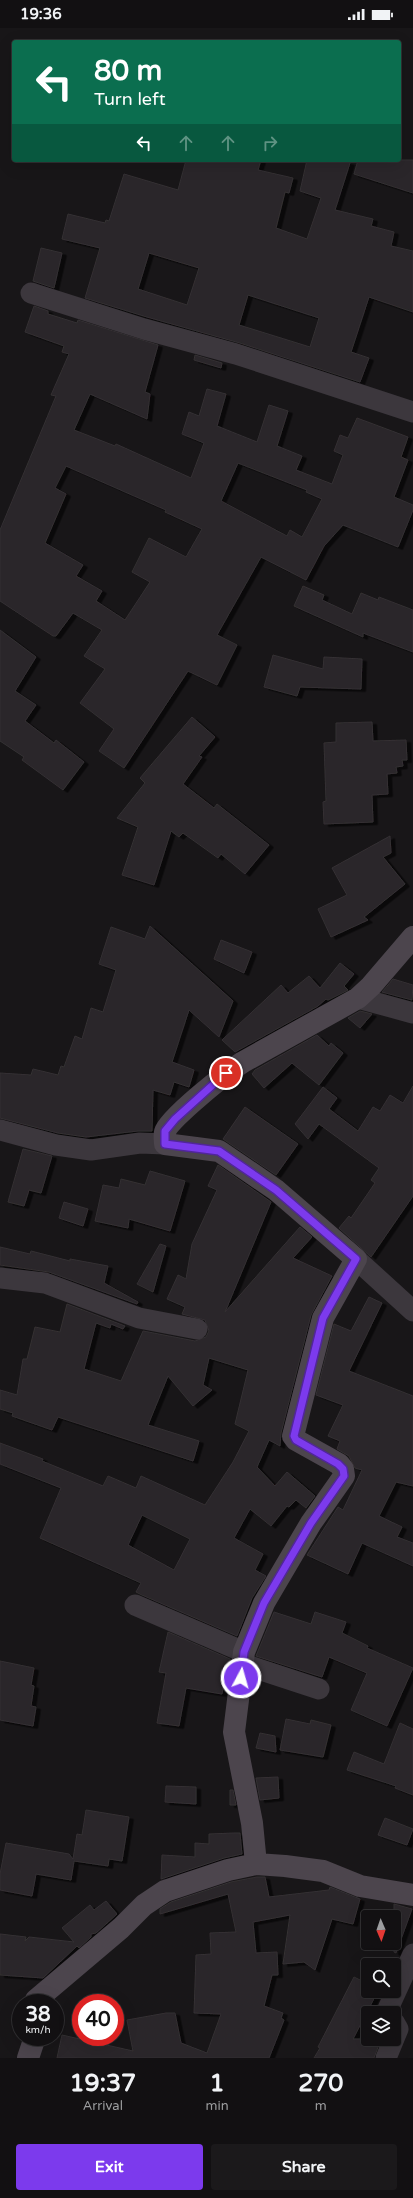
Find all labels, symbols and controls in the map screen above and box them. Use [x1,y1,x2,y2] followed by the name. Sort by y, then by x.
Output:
[20,5,62,23] text: 19:36
[94,54,162,88] text: 80 m
[28,56,80,108] icon: left
[94,88,166,110] text: Turn left
[133,132,155,154] icon: left
[175,132,197,154] icon: ahead
[217,132,239,154] icon: ahead
[259,132,281,154] icon: right
[209,1056,243,1090] pin
[215,1062,237,1084] icon: arrive
[220,1657,262,1699] position arrow
[361,1910,401,1950] north arrow
[361,1910,401,2046] map controls
[361,1958,401,1998] button: search
[72,1994,124,2046] speed limit sign: 40
[25,2003,51,2027] text: 38
[361,2006,401,2046] button: layers
[25,2024,51,2036] text: km/h
[70,2069,136,2098] text: 19:37
[210,2069,225,2098] text: 1
[298,2069,343,2098] text: 270
[83,2098,123,2114] text: Arrival
[206,2098,229,2114] text: min
[315,2098,327,2114] text: m
[16,2144,203,2190] button: Exit
[211,2144,397,2190] button: Share

